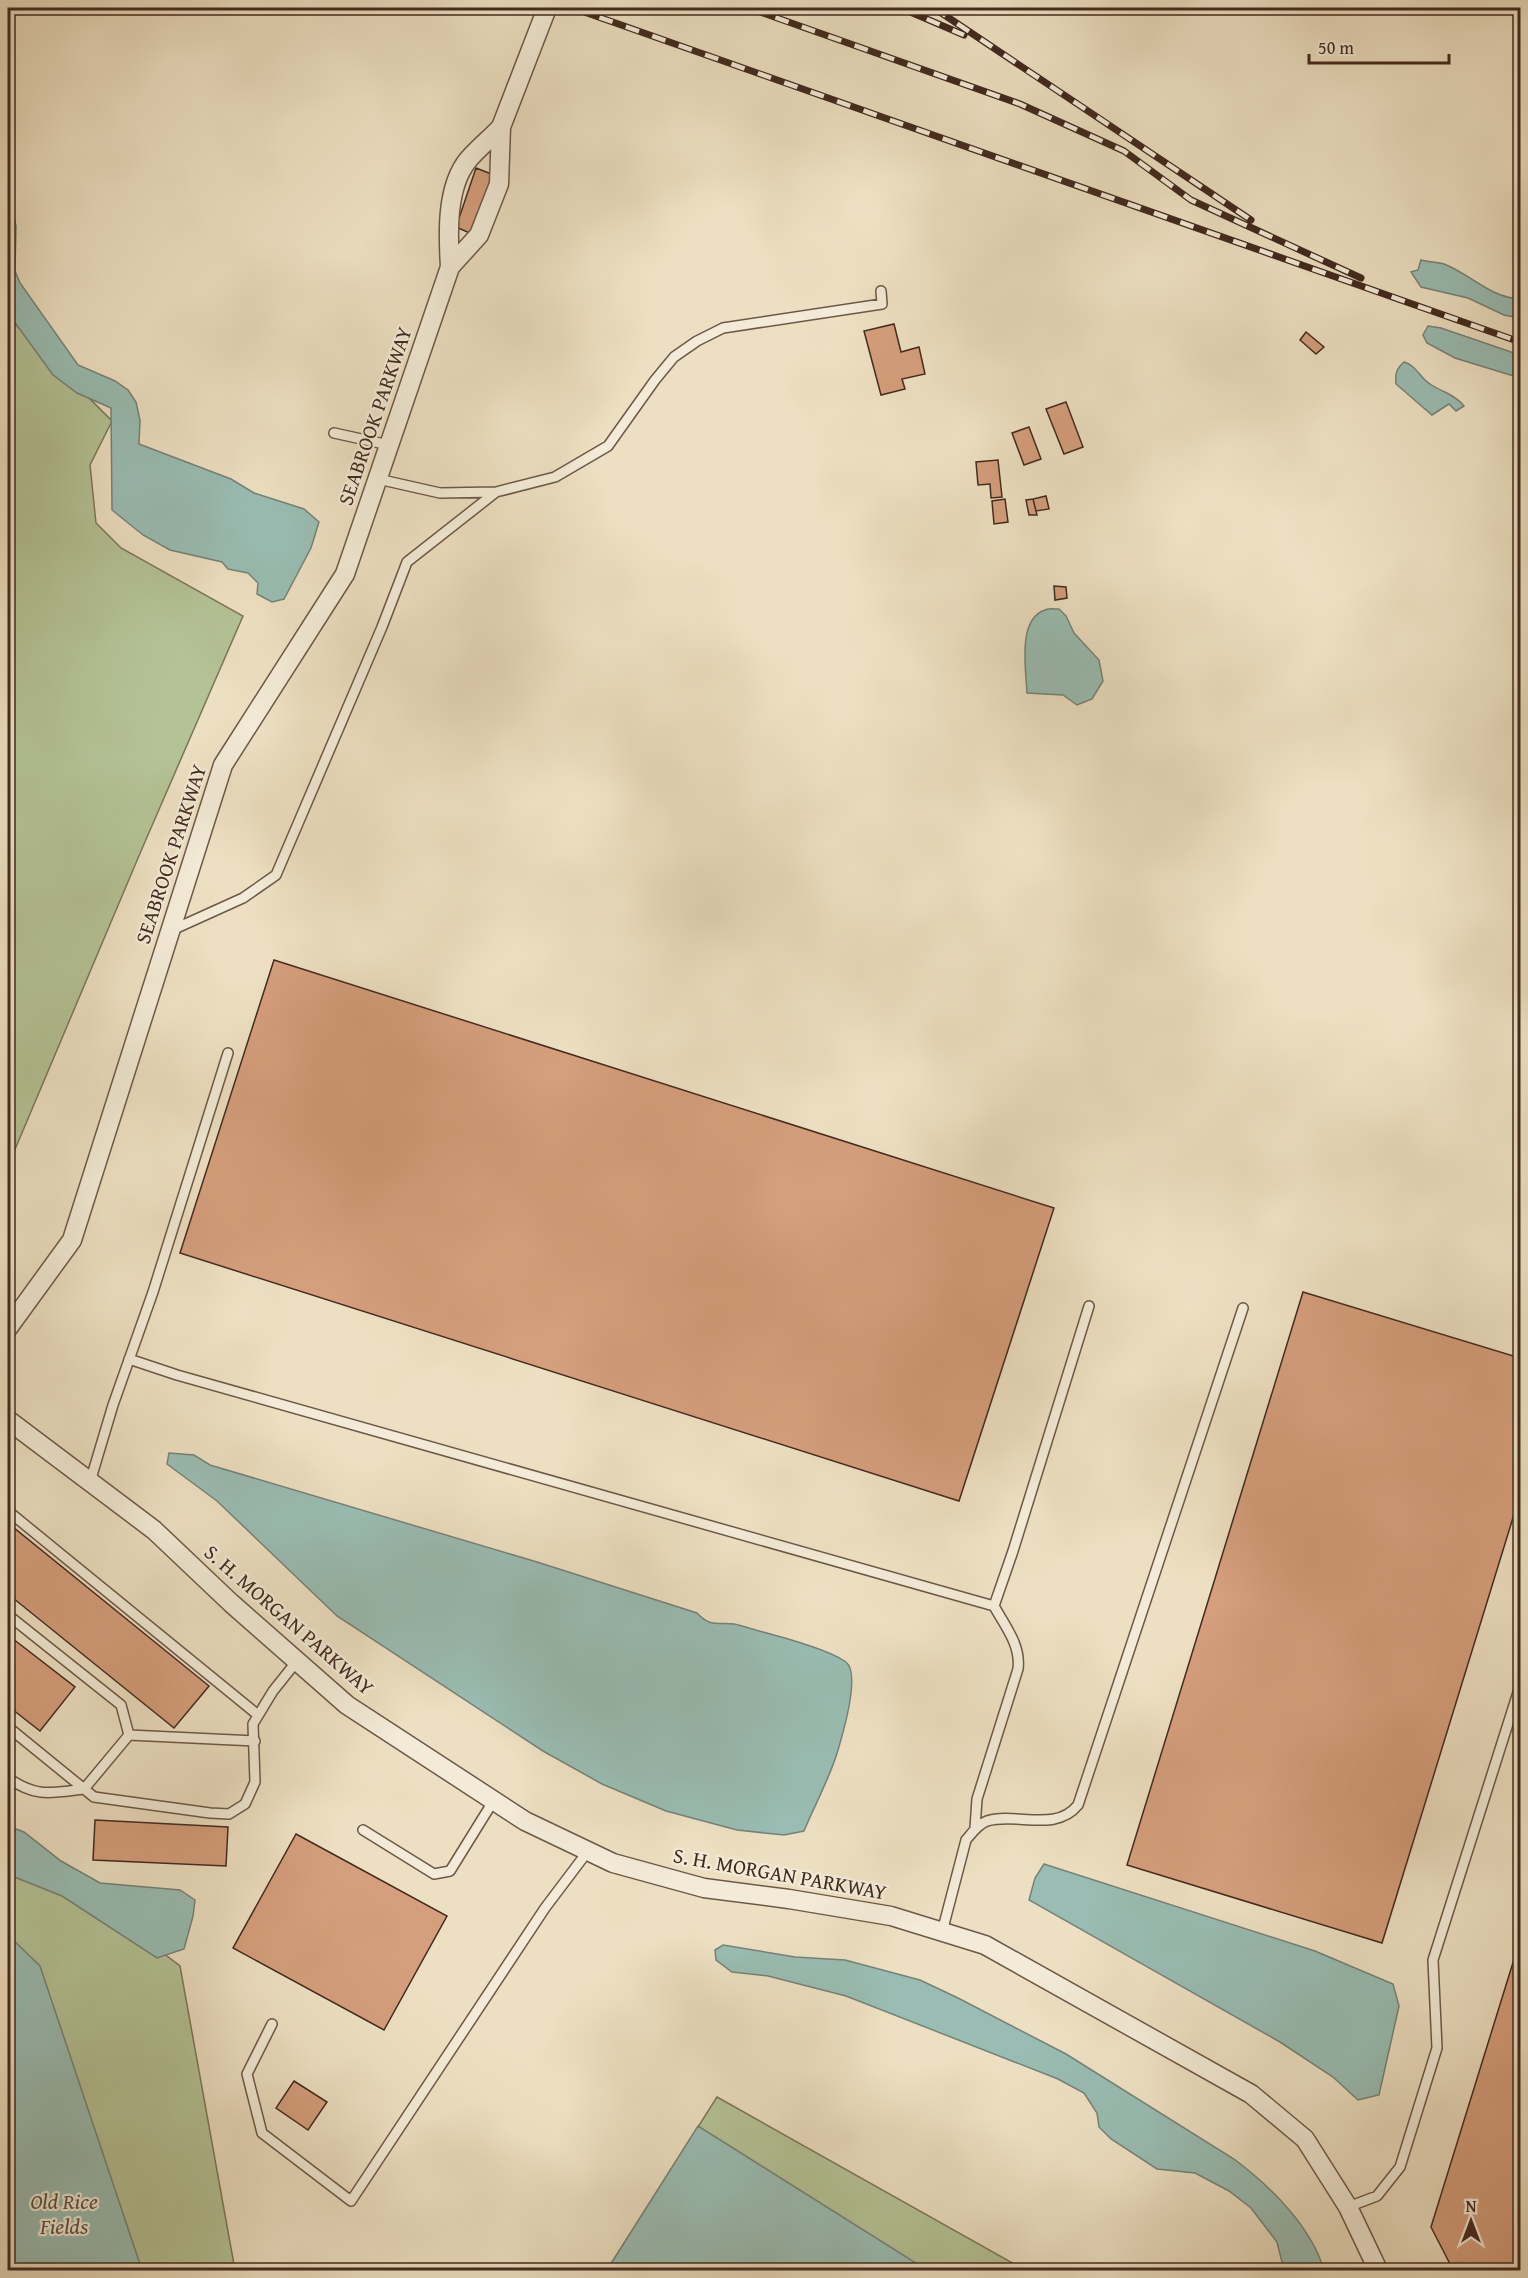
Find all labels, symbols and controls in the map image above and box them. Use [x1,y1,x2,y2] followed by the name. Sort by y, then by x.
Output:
[1309,27,1448,65] scale bar
[1318,34,1354,61] text: 50 m
[329,322,420,509] street label: SEABROOK PARKWAY
[127,760,214,948] street label: SEABROOK PARKWAY
[198,1537,381,1702] street label: S. H. MORGAN PARKWAY
[671,1839,890,1908] street label: S. H. MORGAN PARKWAY
[30,2185,98,2242] water label: Old Rice Fields
[1441,2191,1501,2251] north arrow
[1466,2194,1477,2218] text: N

